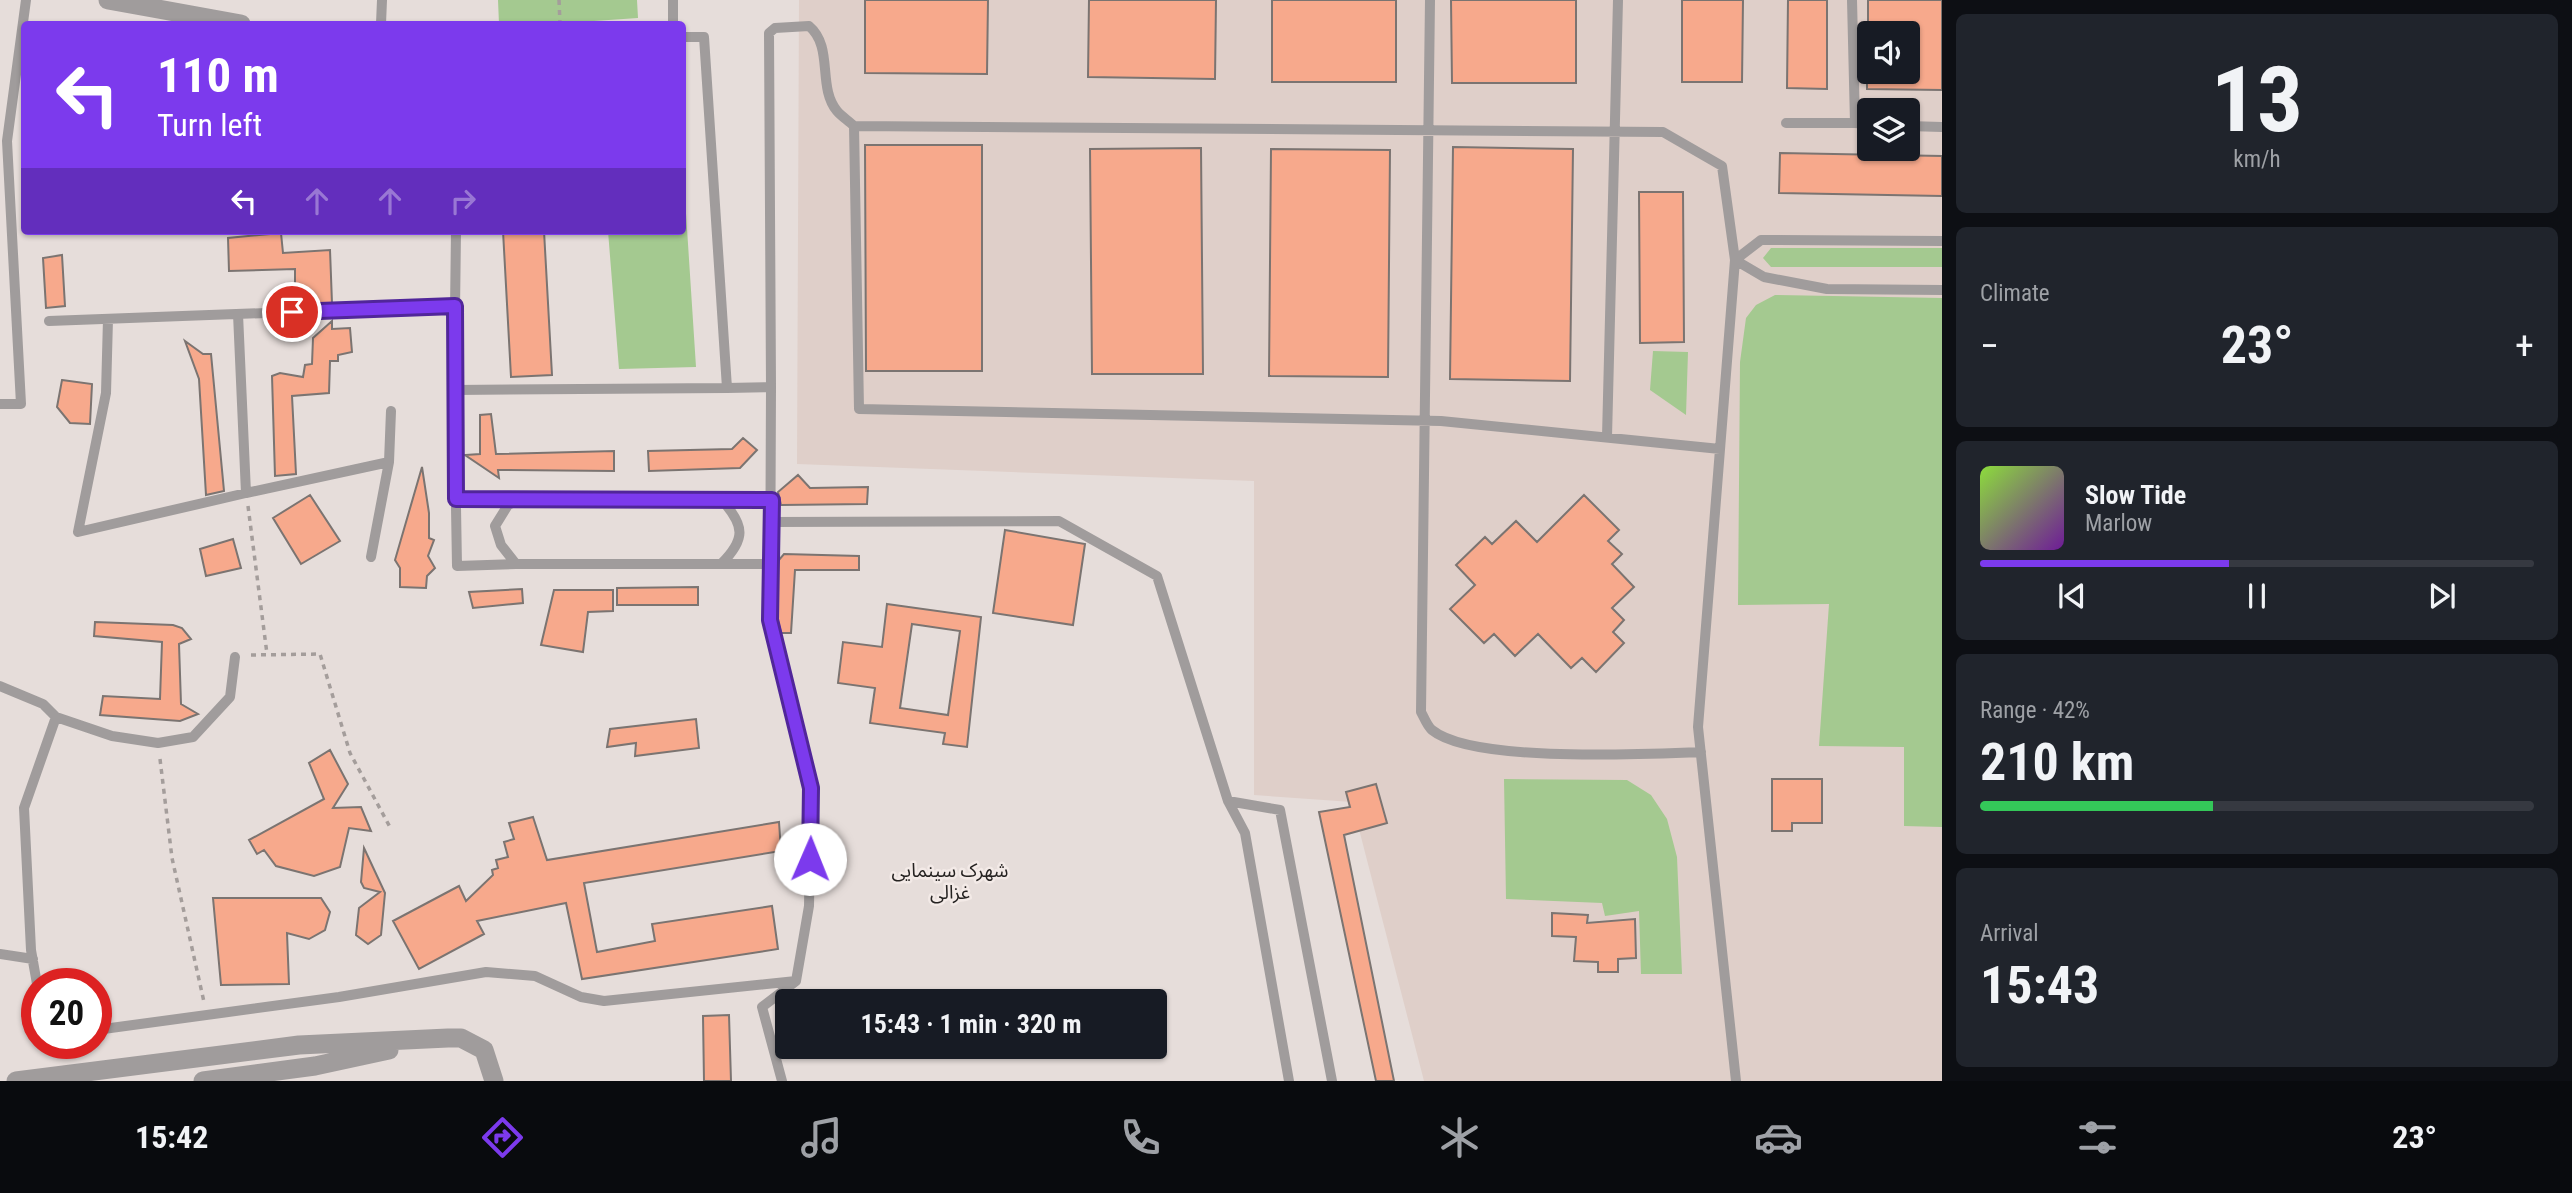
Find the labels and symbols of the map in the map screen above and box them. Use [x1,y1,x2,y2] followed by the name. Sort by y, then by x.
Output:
[262,282,322,342] pin
[773,822,847,896] position arrow
[892,859,1009,904] district label: شهرک سینمایی غزالی
[21,968,112,1059] speed limit sign: 20

